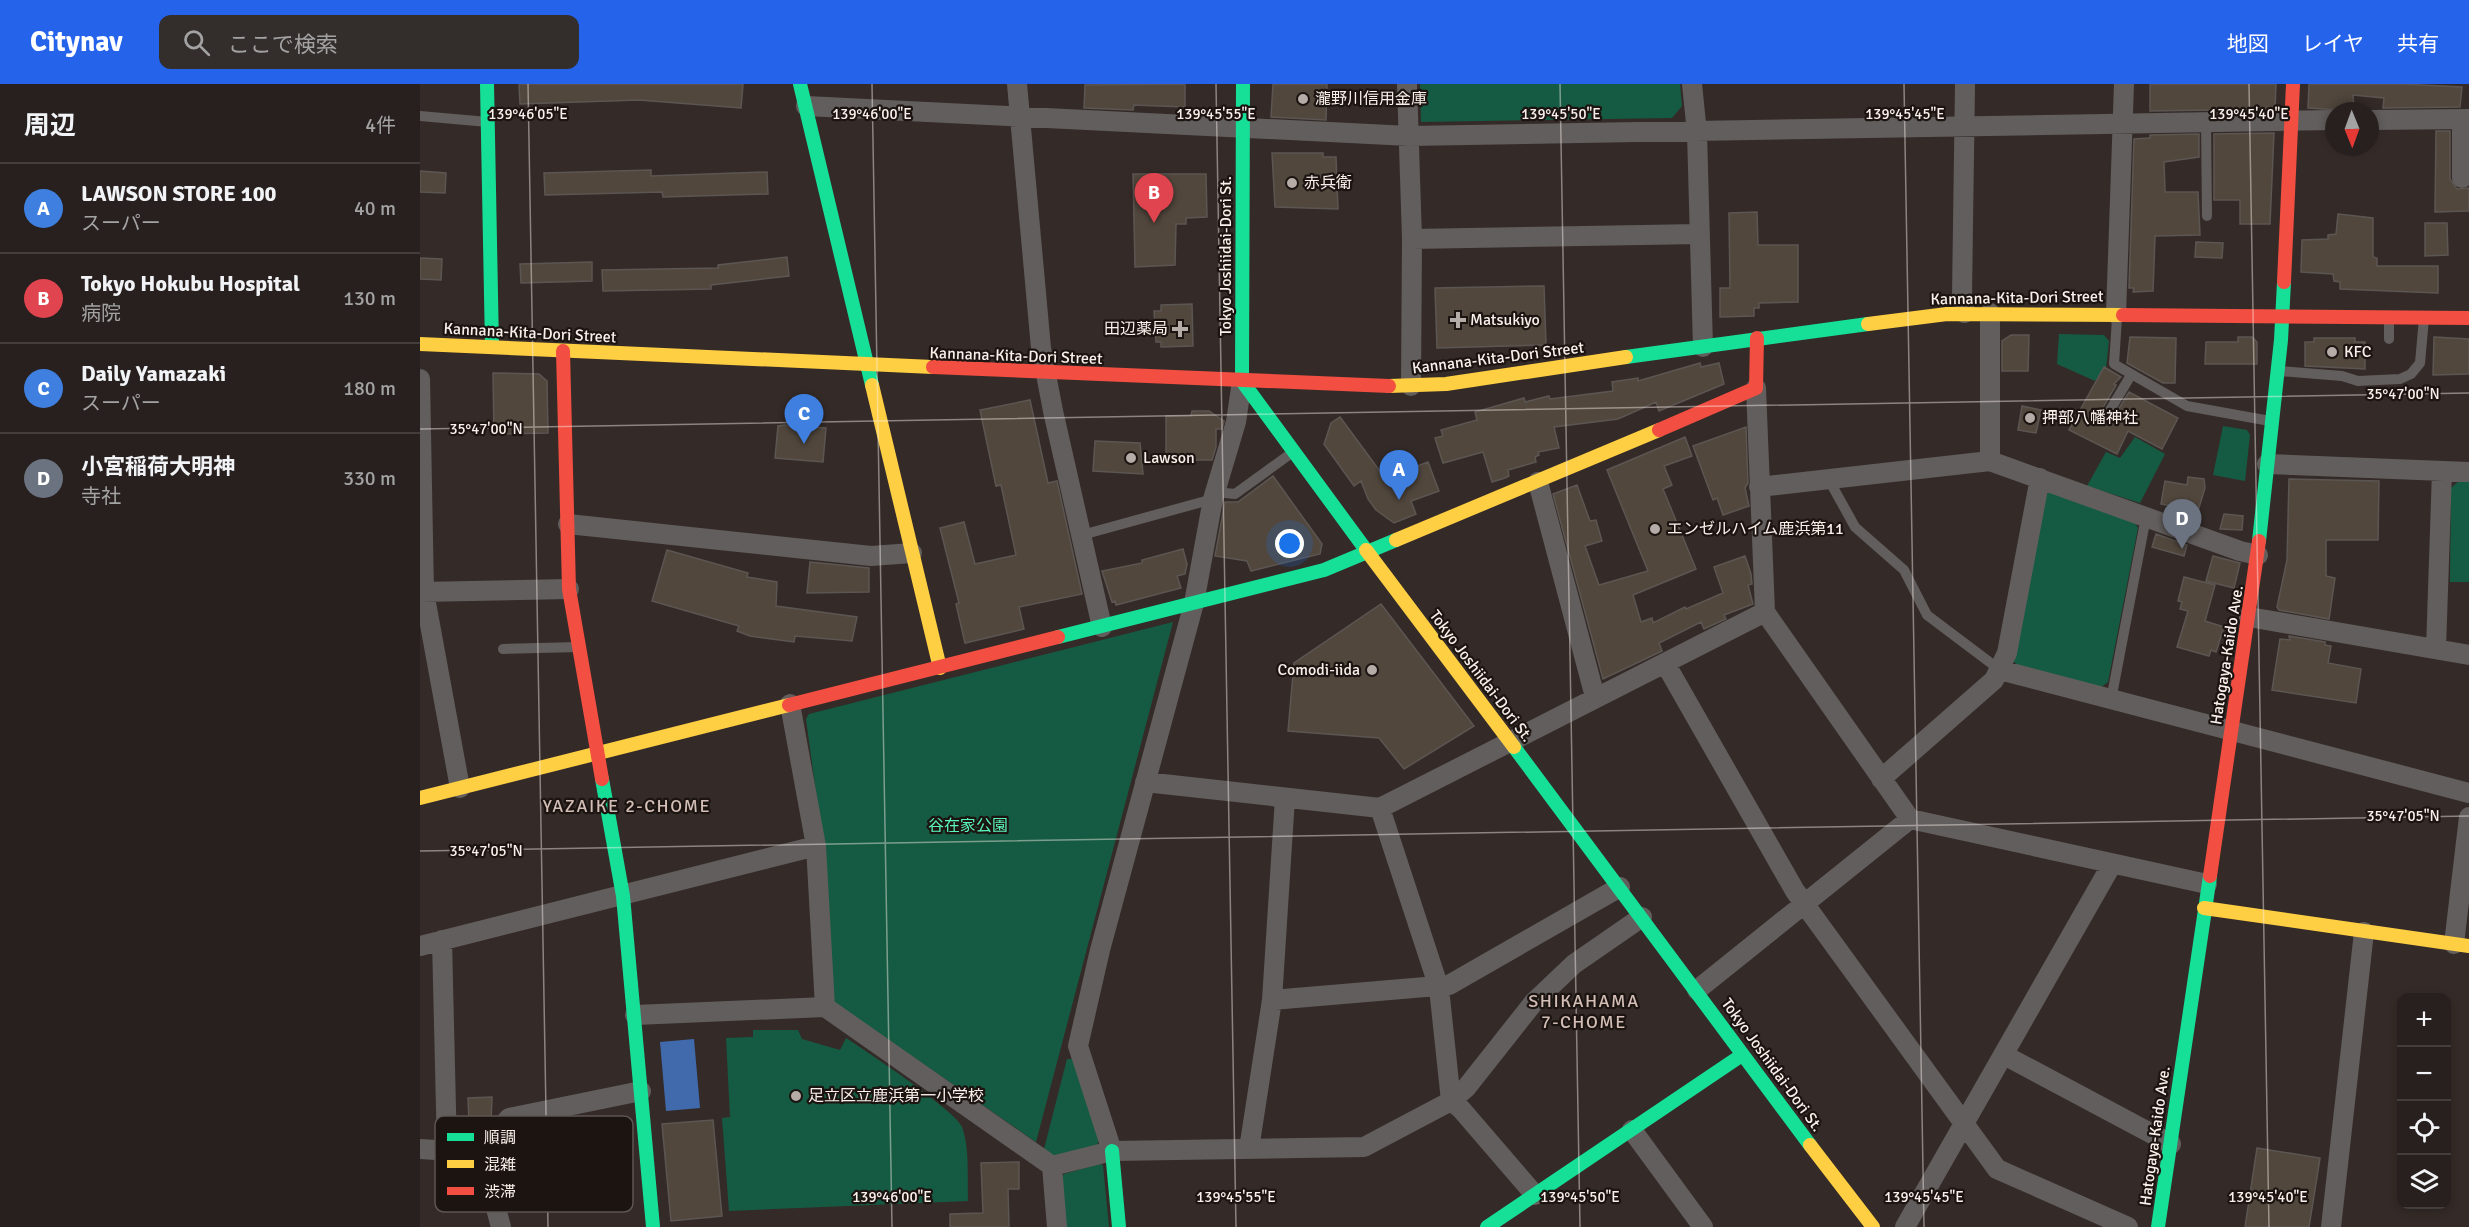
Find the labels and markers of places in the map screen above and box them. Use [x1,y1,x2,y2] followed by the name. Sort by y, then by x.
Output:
[1315,89,1427,109] place label: 瀧野川信用金庫
[1296,92,1310,106] marker: 瀧野川信用金庫
[1304,173,1352,193] place label: 赤兵衛
[1134,174,1174,223] pin: B
[1285,176,1299,190] marker: 赤兵衛
[1470,310,1540,330] place label: Matsukiyo
[1451,313,1465,327] marker: Matsukiyo
[1104,319,1168,339] place label: 田辺薬局
[1173,322,1187,336] marker: 田辺薬局
[2344,342,2372,362] place label: KFC
[2325,345,2339,359] marker: KFC
[784,394,824,444] pin: C
[2042,408,2138,428] place label: 押部八幡神社
[2023,411,2037,425] marker: 押部八幡神社
[1143,448,1195,468] place label: Lawson
[1380,450,1418,500] pin: A
[1124,451,1138,465] marker: Lawson
[2162,500,2202,549] pin: D
[1667,519,1844,539] place label: エンゼルハイム鹿浜第11
[1648,522,1662,536] marker: エンゼルハイム鹿浜第11
[1277,660,1360,680] place label: Comodi-iida
[1365,663,1379,677] marker: Comodi-iida
[808,1086,984,1106] place label: 足立区立鹿浜第一小学校
[789,1089,803,1103] marker: 足立区立鹿浜第一小学校

